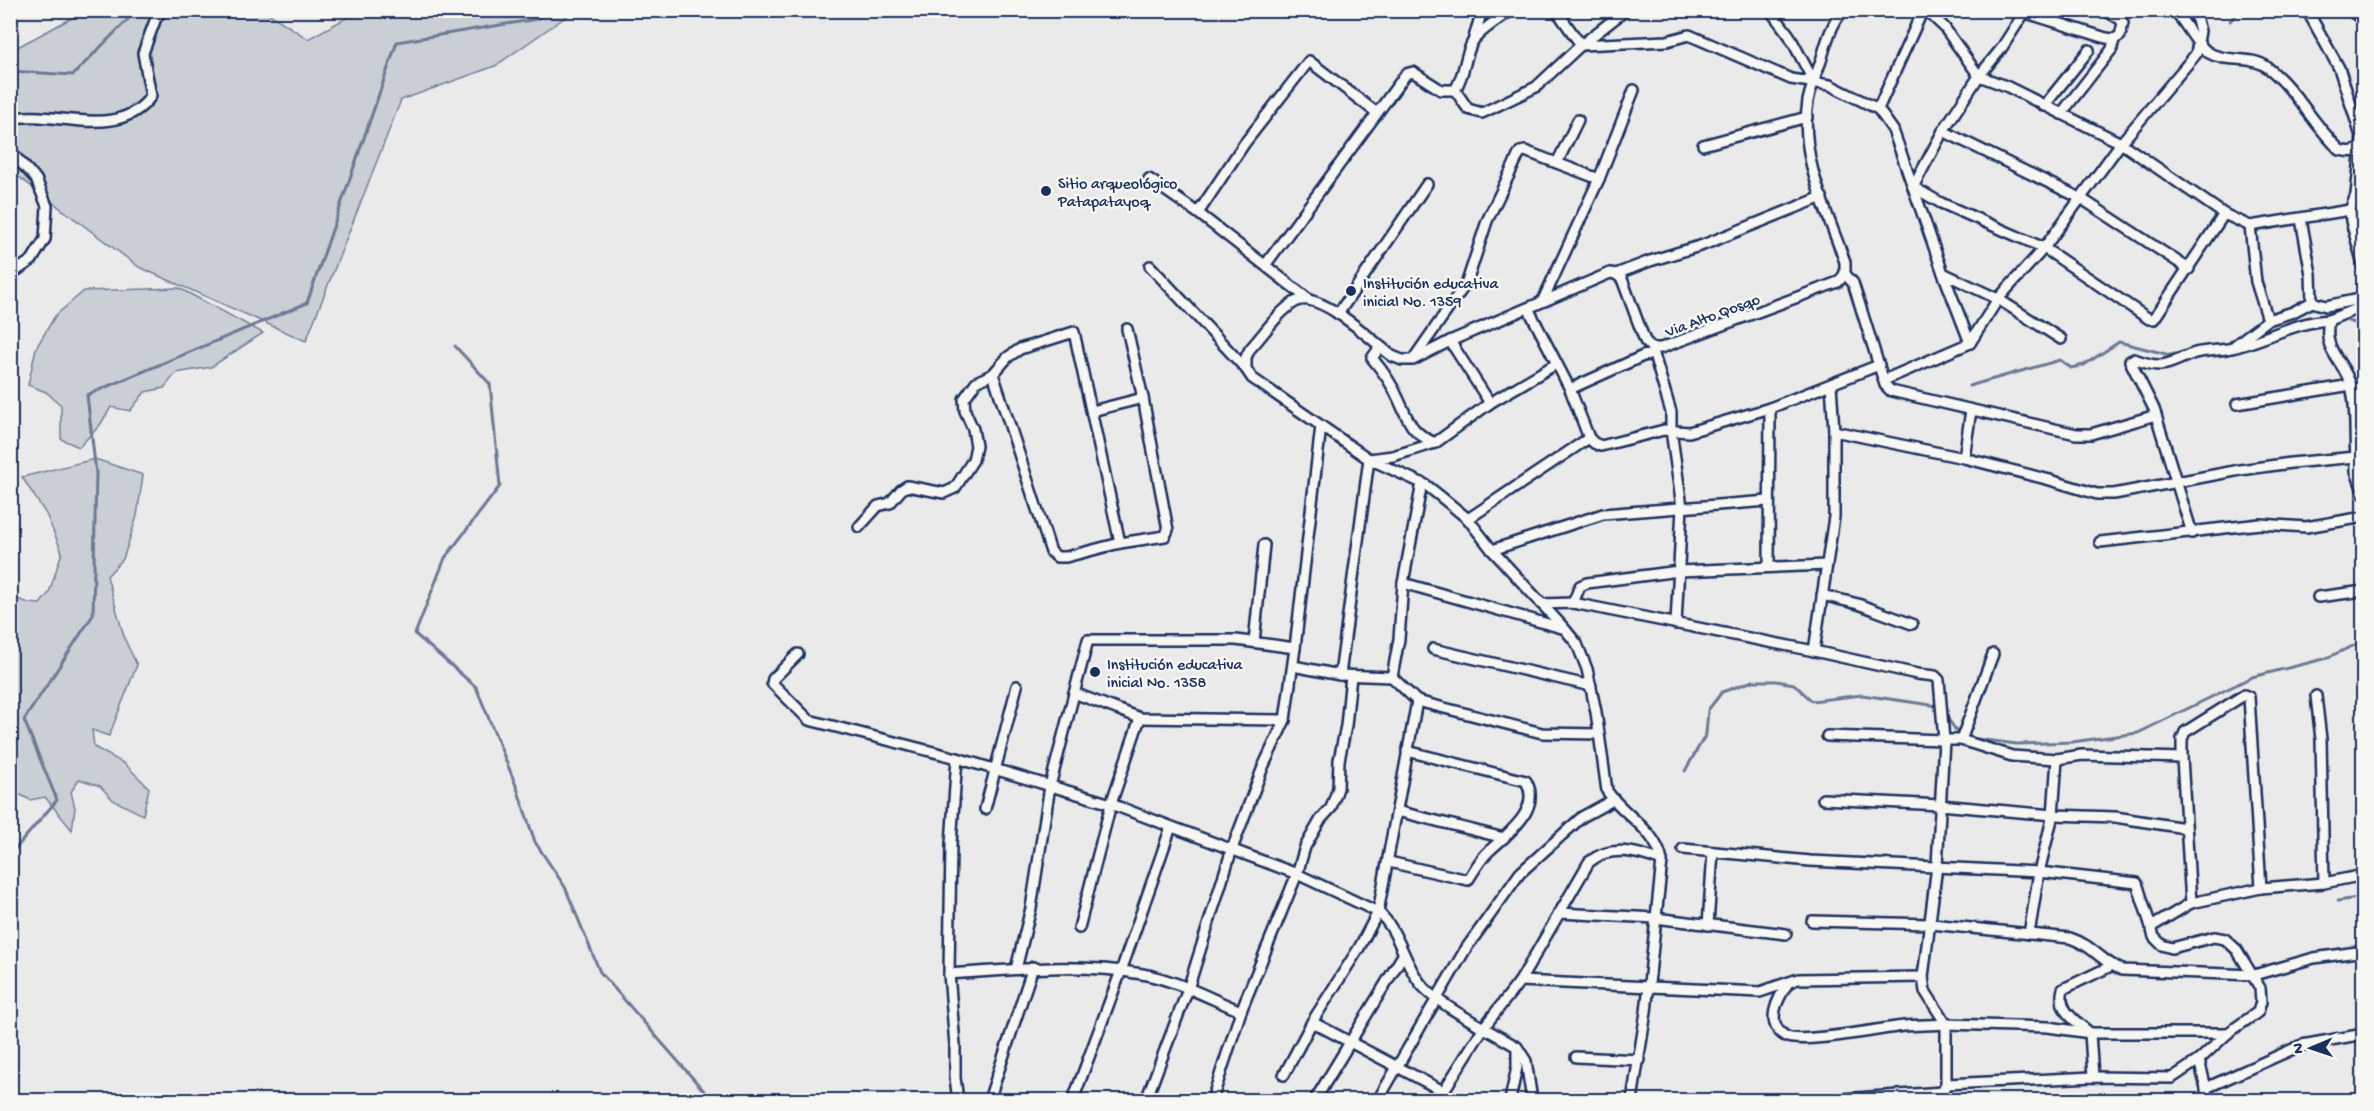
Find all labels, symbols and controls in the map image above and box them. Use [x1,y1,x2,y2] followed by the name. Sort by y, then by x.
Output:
[1057,176,1177,213] place label: Sitio arqueológico Patapatayoq
[1039,184,1053,198] marker: Sitio arqueológico Patapatayoq
[1363,276,1499,313] place label: Institución educativa inicial No. 1359
[1344,284,1358,298] marker: Institución educativa inicial No. 1359
[1662,291,1763,344] street label: Via Alto Qosqo
[1107,657,1243,694] place label: Institución educativa inicial No. 1358
[1088,665,1102,679] marker: Institución educativa inicial No. 1358
[2281,1018,2341,1078] north arrow
[2290,1042,2309,1054] text: N

